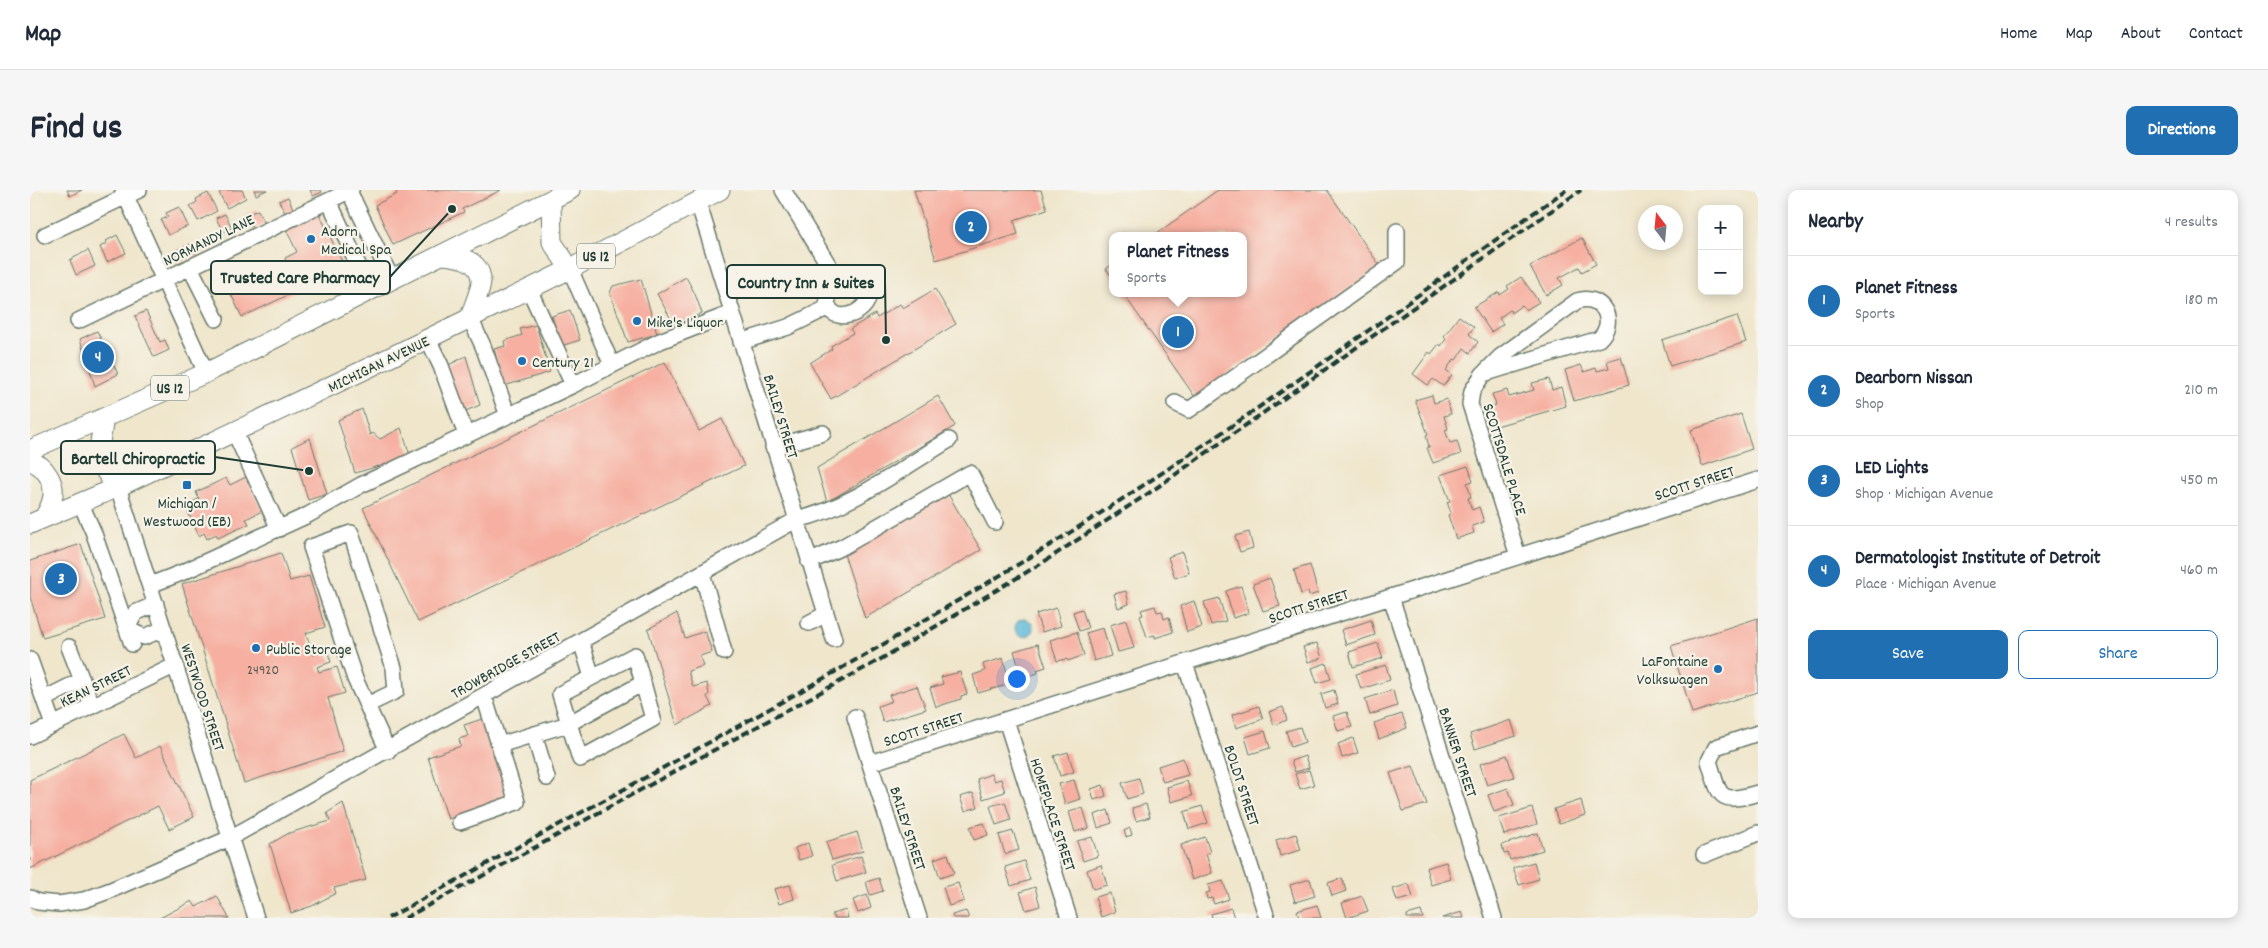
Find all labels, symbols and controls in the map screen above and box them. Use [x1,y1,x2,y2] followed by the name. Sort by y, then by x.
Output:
[25,18,61,52] text: Map
[2000,22,2037,47] text: Home
[2065,22,2093,47] text: Map
[2121,22,2161,47] text: About
[2189,22,2243,47] text: Contact
[30,105,122,155] text: Find us
[2126,106,2238,155] button: Directions
[1638,205,1683,250] north arrow
[1698,205,1743,295] map controls
[1698,205,1743,250] button: +
[955,208,987,246] pin: 2
[1808,208,1863,238] text: Nearby
[160,209,259,273] street label: NORMANDY LANE
[2165,211,2218,234] text: 4 results
[321,221,392,262] place label: Adorn Medical Spa
[1109,232,1247,297] popup
[305,233,317,245] marker: Adorn Medical Spa
[1127,240,1229,267] text: Planet Fitness
[577,244,615,268] road number: US 12
[1698,250,1743,295] button: −
[211,261,390,294] callout: Trusted Care Pharmacy
[727,265,885,298] callout: Country Inn & Suites
[220,267,380,292] text: Trusted Care Pharmacy
[1127,267,1167,290] text: Sports
[737,272,875,297] text: Country Inn & Suites
[1855,276,1958,303] text: Planet Fitness
[1822,289,1826,312] text: 1
[2185,289,2218,312] text: 180 m
[1855,303,1895,326] text: Sports
[647,312,723,335] place label: Mike's Liquor
[1162,313,1194,351] pin: 1
[631,315,643,327] marker: Mike's Liquor
[324,330,434,400] street label: MICHIGAN AVENUE
[82,338,114,376] pin: 4
[532,352,594,375] place label: Century 21
[516,355,528,367] marker: Century 21
[1855,366,1973,393] text: Dearborn Nissan
[756,372,803,462] street label: BAILEY STREET
[151,376,189,400] road number: US 12
[1821,379,1828,402] text: 2
[2184,379,2218,402] text: 210 m
[1855,393,1884,416] text: Shop
[1476,401,1532,519] street label: SCOTTSDALE PLACE
[61,441,215,474] callout: Bartell Chiropractic
[71,448,205,473] text: Bartell Chiropractic
[1855,456,1929,483] text: LED Lights
[1652,460,1738,508] street label: SCOTT STREET
[1820,469,1828,492] text: 3
[2181,469,2218,492] text: 450 m
[181,479,193,491] marker: Michigan / Westwood (EB)
[1855,483,1993,506] text: Shop · Michigan Avenue
[143,493,231,534] place label: Michigan / Westwood (EB)
[1855,546,2101,573] text: Dermatologist Institute of Detroit
[1821,559,1827,582] text: 4
[2180,559,2218,582] text: 460 m
[45,560,77,598] pin: 3
[1855,573,1996,596] text: Place · Michigan Avenue
[1266,583,1352,631] street label: SCOTT STREET
[447,626,566,706] street label: TROWBRIDGE STREET
[1808,630,2008,679] button: Save
[2018,630,2218,679] button: Share
[266,639,352,662] place label: Public Storage
[173,641,230,755] street label: WESTWOOD STREET
[250,642,262,654] marker: Public Storage
[1637,651,1708,692] place label: LaFontaine Volkswagen
[56,660,136,714] street label: KEAN STREET
[247,661,279,681] house number: 24920
[1712,663,1724,675] marker: LaFontaine Volkswagen
[1004,666,1030,692] your location
[1431,705,1482,801] street label: BANNER STREET
[881,706,967,754] street label: SCOTT STREET
[1217,742,1265,830] street label: BOLDT STREET
[1023,755,1081,875] street label: HOMEPLACE STREET
[882,784,931,874] street label: BAILEY STREET

